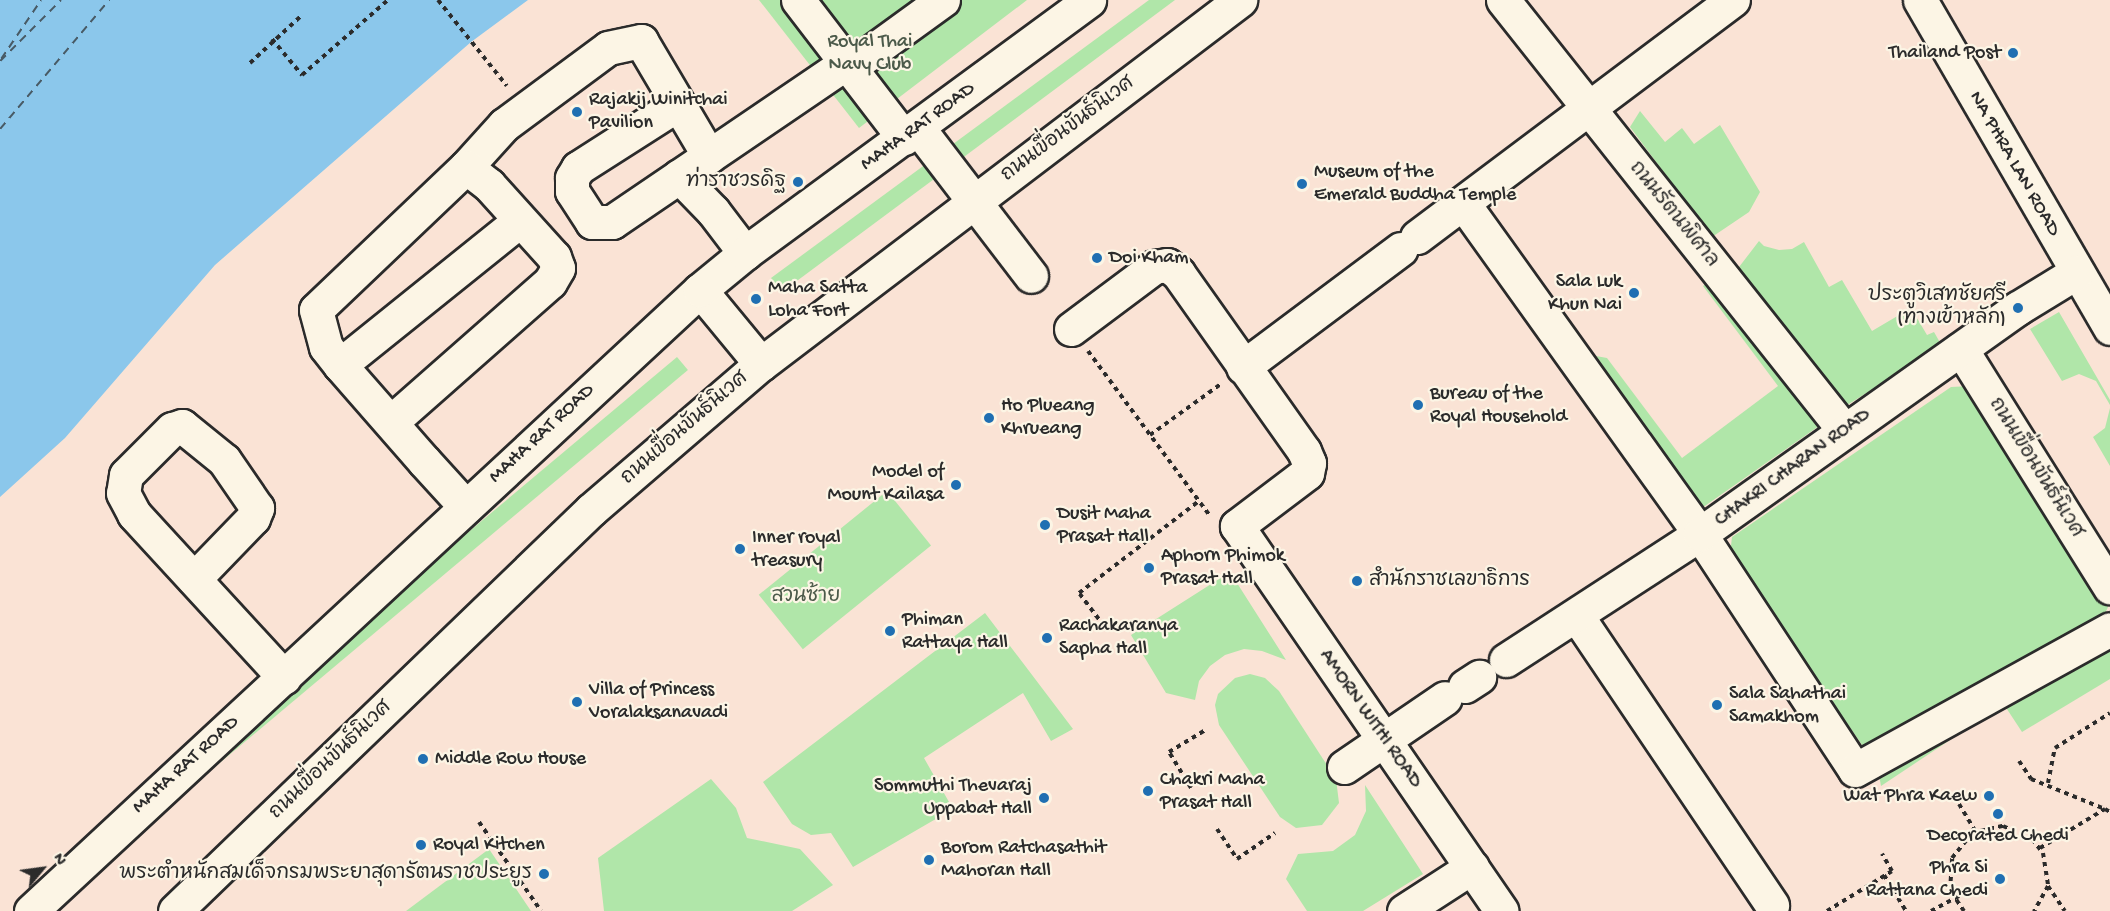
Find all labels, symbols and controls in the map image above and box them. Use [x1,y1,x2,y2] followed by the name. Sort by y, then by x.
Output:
[828,30,912,77] park label: Royal Thai Navy Club
[1889,41,2001,65] place label: Thailand Post
[2006,46,2020,60] marker: Thailand Post
[997,72,1139,188] street label: ถนนเขื่อนขันธ์นิเวศ
[856,77,980,177] street label: MAHA RAT ROAD
[1963,87,2065,241] street label: NA PHRA LAN ROAD
[589,88,728,135] place label: Rajakij Winitchai Pavilion
[570,105,584,119] marker: Rajakij Winitchai Pavilion
[1623,157,1723,273] street label: ถนนรัตนพิศาล
[1314,160,1516,207] place label: Museum of the Emerald Buddha Temple
[686,170,786,194] place label: ท่าราชวรดิฐ
[791,175,805,189] marker: ท่าราชวรดิฐ
[1295,177,1309,191] marker: Museum of the Emerald Buddha Temple
[1109,246,1189,270] place label: Doi Kham
[1090,251,1104,265] marker: Doi Kham
[1548,270,1622,317] place label: Sala Luk Khun Nai
[768,276,867,323] place label: Maha Satta Loha Fort
[1868,284,2006,331] place label: ประตูวิเสทชัยศรี (ทางเข้าหลัก)
[1627,286,1641,300] marker: Sala Luk Khun Nai
[749,292,763,306] marker: Maha Satta Loha Fort
[2011,301,2025,315] marker: ประตูวิเสทชัยศรี (ทางเข้าหลัก)
[617,367,753,491] street label: ถนนเขื่อนขันธ์นิเวศ
[484,379,600,489] street label: MAHA RAT ROAD
[1430,382,1567,429] place label: Bureau of the Royal Household
[1001,394,1095,441] place label: Ho Plueang Khrueang
[1982,394,2088,542] street label: ถนนเขื่อนขันธ์นิเวศ
[1411,398,1425,412] marker: Bureau of the Royal Household
[1710,403,1876,533] street label: CHAKRI CHARAN ROAD
[982,411,996,425] marker: Ho Plueang Khrueang
[828,461,944,508] place label: Model of Mount Kailasa
[949,478,963,492] marker: Model of Mount Kailasa
[1057,502,1151,549] place label: Dusit Maha Prasat Hall
[1038,518,1052,532] marker: Dusit Maha Prasat Hall
[752,526,841,573] place label: Inner royal treasury
[733,542,747,556] marker: Inner royal treasury
[1161,544,1285,591] place label: Aphorn Phimok Prasat Hall
[1142,561,1156,575] marker: Aphorn Phimok Prasat Hall
[1369,569,1530,593] place label: สำนักราชเลขาธิการ
[1350,574,1364,588] marker: สำนักราชเลขาธิการ
[772,585,840,609] park label: สวนซ้าย
[902,608,1008,655] place label: Phiman Rattaya Hall
[1059,614,1178,661] place label: Rachakaranya Sapha Hall
[883,624,897,638] marker: Phiman Rattaya Hall
[1040,631,1054,645] marker: Rachakaranya Sapha Hall
[1313,645,1427,793] street label: AMORN WITHI ROAD
[589,678,728,725] place label: Villa of Princess Voralaksanavadi
[1729,682,1846,729] place label: Sala Sahathai Samakhom
[570,695,584,709] marker: Villa of Princess Voralaksanavadi
[265,697,397,825] street label: ถนนเขื่อนขันธ์นิเวศ
[1710,698,1724,712] marker: Sala Sahathai Samakhom
[128,711,244,819] street label: MAHA RAT ROAD
[435,747,586,771] place label: Middle Row House
[416,752,430,766] marker: Middle Row House
[1160,768,1265,815] place label: Chakri Maha Prasat Hall
[874,774,1032,821] place label: Sommuthi Thevaraj Uppabat Hall
[1141,784,1155,798] marker: Chakri Maha Prasat Hall
[1843,784,1977,808] place label: Wat Phra Kaew
[1982,789,1996,803] marker: Wat Phra Kaew
[1037,791,1051,805] marker: Sommuthi Thevaraj Uppabat Hall
[1991,807,2005,821] marker: Decorated Chedi
[1927,824,2069,848] place label: Decorated Chedi
[433,833,545,857] place label: Royal Kitchen
[941,837,1106,884] place label: Borom Ratchasathit Mahoran Hall
[414,838,428,852] marker: Royal Kitchen
[12,839,72,899] north arrow
[47,851,69,869] text: N
[922,853,936,867] marker: Borom Ratchasathit Mahoran Hall
[1866,856,1988,903] place label: Phra Si Rattana Chedi
[119,862,532,886] place label: พระตำหนักสมเด็จกรมพระยาสุดารัตนราชประยูร
[537,867,551,881] marker: พระตำหนักสมเด็จกรมพระยาสุดารัตนราชประยูร
[1993,872,2007,886] marker: Phra Si Rattana Chedi

